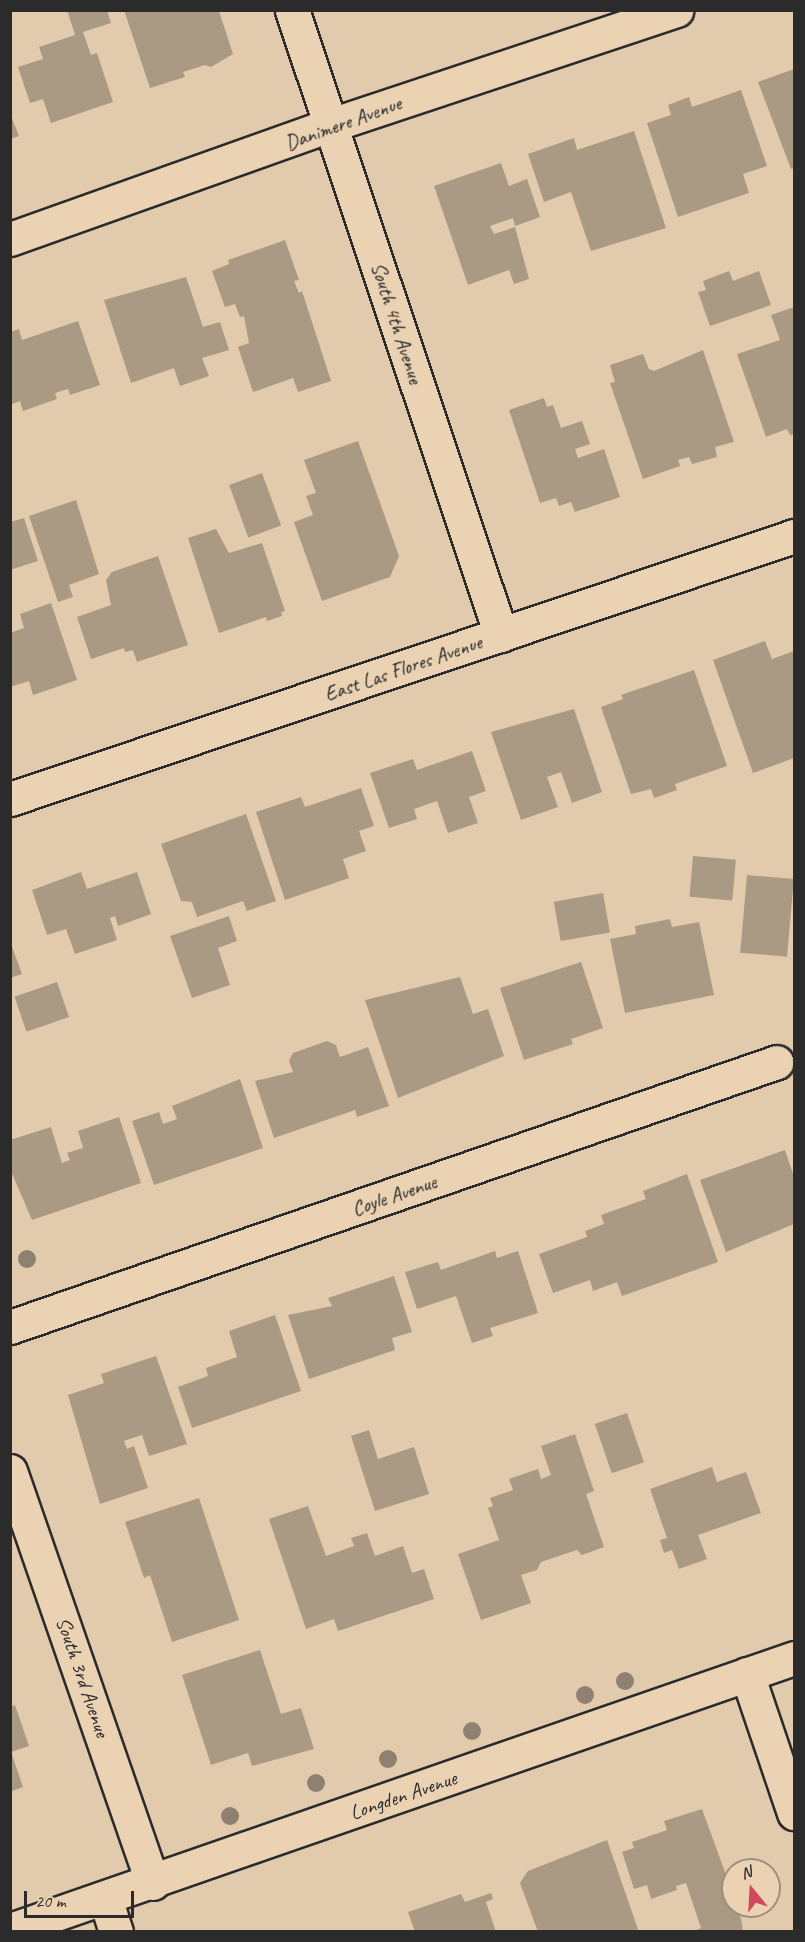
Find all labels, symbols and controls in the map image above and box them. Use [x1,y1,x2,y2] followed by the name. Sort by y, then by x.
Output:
[281,90,405,156] street label: Danimere Avenue
[366,259,428,387] street label: South 4th Avenue
[321,629,485,707] street label: East Las Flores Avenue
[348,1169,440,1221] street label: Coyle Avenue
[51,1614,115,1740] street label: South 3rd Avenue
[346,1765,460,1825] street label: Longden Avenue
[721,1858,781,1918] north arrow
[738,1862,754,1884] text: N
[27,1879,136,1917] scale bar
[35,1890,66,1912] text: 20 m

